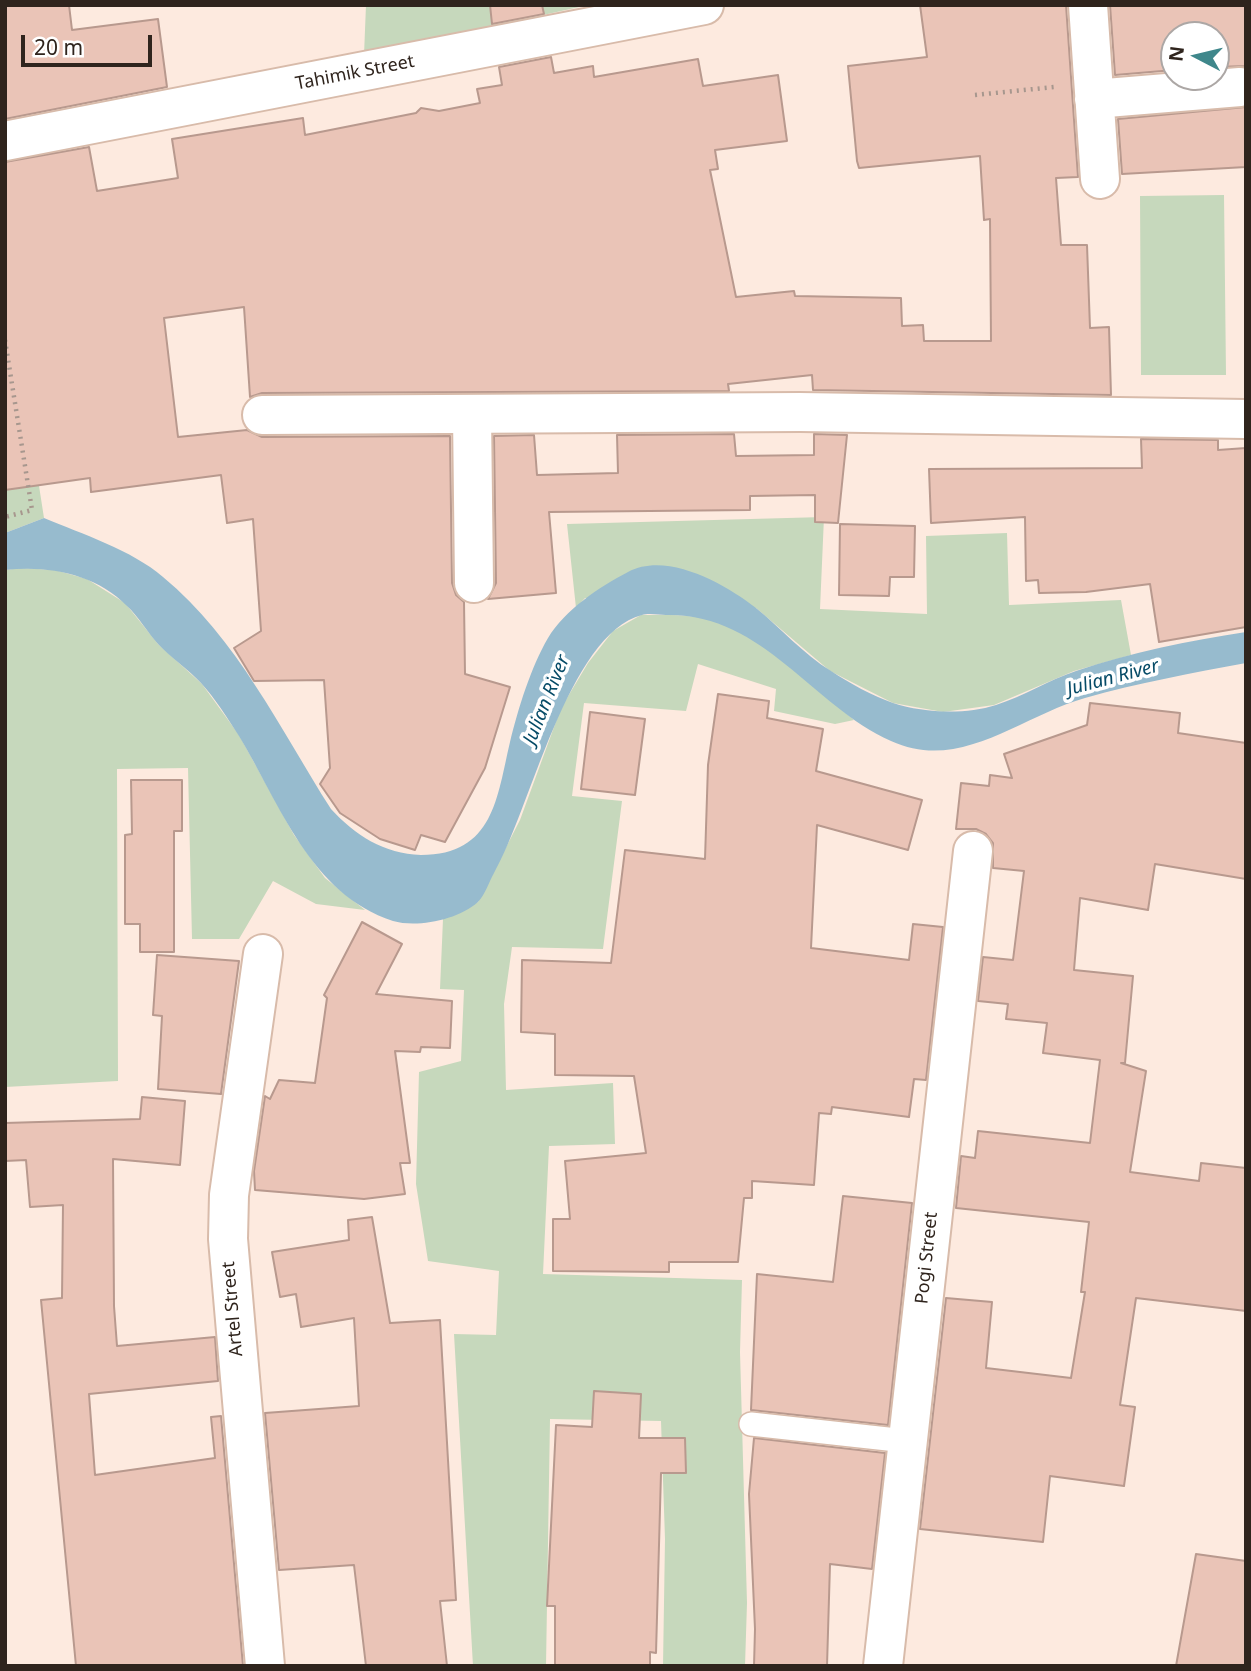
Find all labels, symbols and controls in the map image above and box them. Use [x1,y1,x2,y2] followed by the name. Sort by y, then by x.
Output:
[24,21,156,65] scale bar
[1160,21,1230,91] north arrow
[34,33,83,61] text: 20 m
[1162,44,1190,63] text: N
[294,51,416,95] street label: Tahimik Street
[519,652,575,748] water label: Julian River
[1064,655,1162,701] water label: Julian River
[911,1211,943,1305] street label: Pogi Street
[218,1261,248,1357] street label: Artel Street

